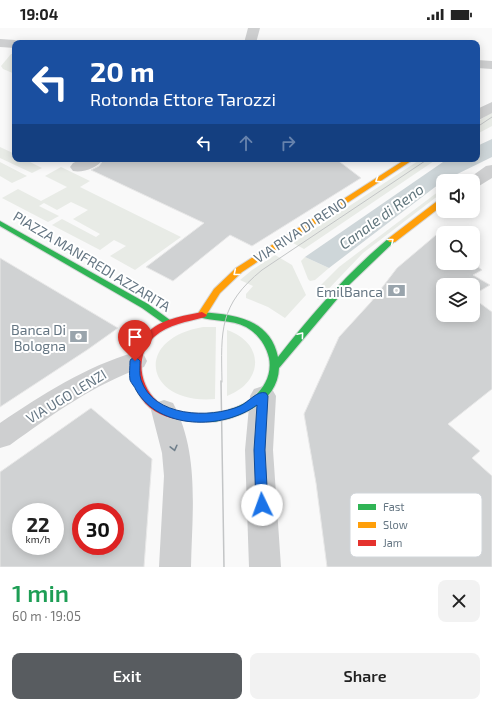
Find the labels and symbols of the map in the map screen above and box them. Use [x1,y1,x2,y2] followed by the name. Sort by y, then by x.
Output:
[375,175,382,183] one-way arrow
[335,179,427,253] water label: Canale di Reno
[250,194,350,266] street label: VIA RIVA DI RENO
[10,207,174,315] street label: PIAZZA MANFREDI AZZARITA
[387,239,394,246] one-way arrow
[234,268,241,275] one-way arrow
[386,281,406,301] bank icon: EmilBanca
[316,283,383,300] place label: EmilBanca
[118,320,152,361] pin
[11,321,66,354] place label: Banca Di Bologna
[69,327,89,347] bank icon: Banca Di Bologna
[297,332,304,340] one-way arrow
[23,365,109,427] street label: VIA UGO LENZI
[170,445,178,451] one-way arrow
[241,484,283,526] position arrow
[350,493,482,557] legend
[383,500,405,513] text: Fast
[72,503,124,555] speed limit sign: 30
[383,518,408,531] text: Slow
[383,536,402,549] text: Jam

